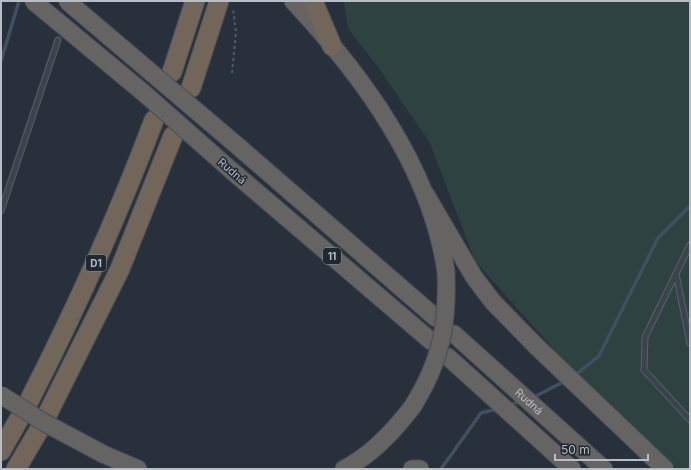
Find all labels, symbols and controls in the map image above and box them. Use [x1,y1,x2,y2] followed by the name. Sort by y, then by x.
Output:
[215,155,249,187] street label: Rudná
[323,248,341,264] road number: 11
[86,255,106,271] road number: D1
[512,385,546,418] street label: Rudná
[555,436,648,462] scale bar
[561,442,590,457] text: 50 m

